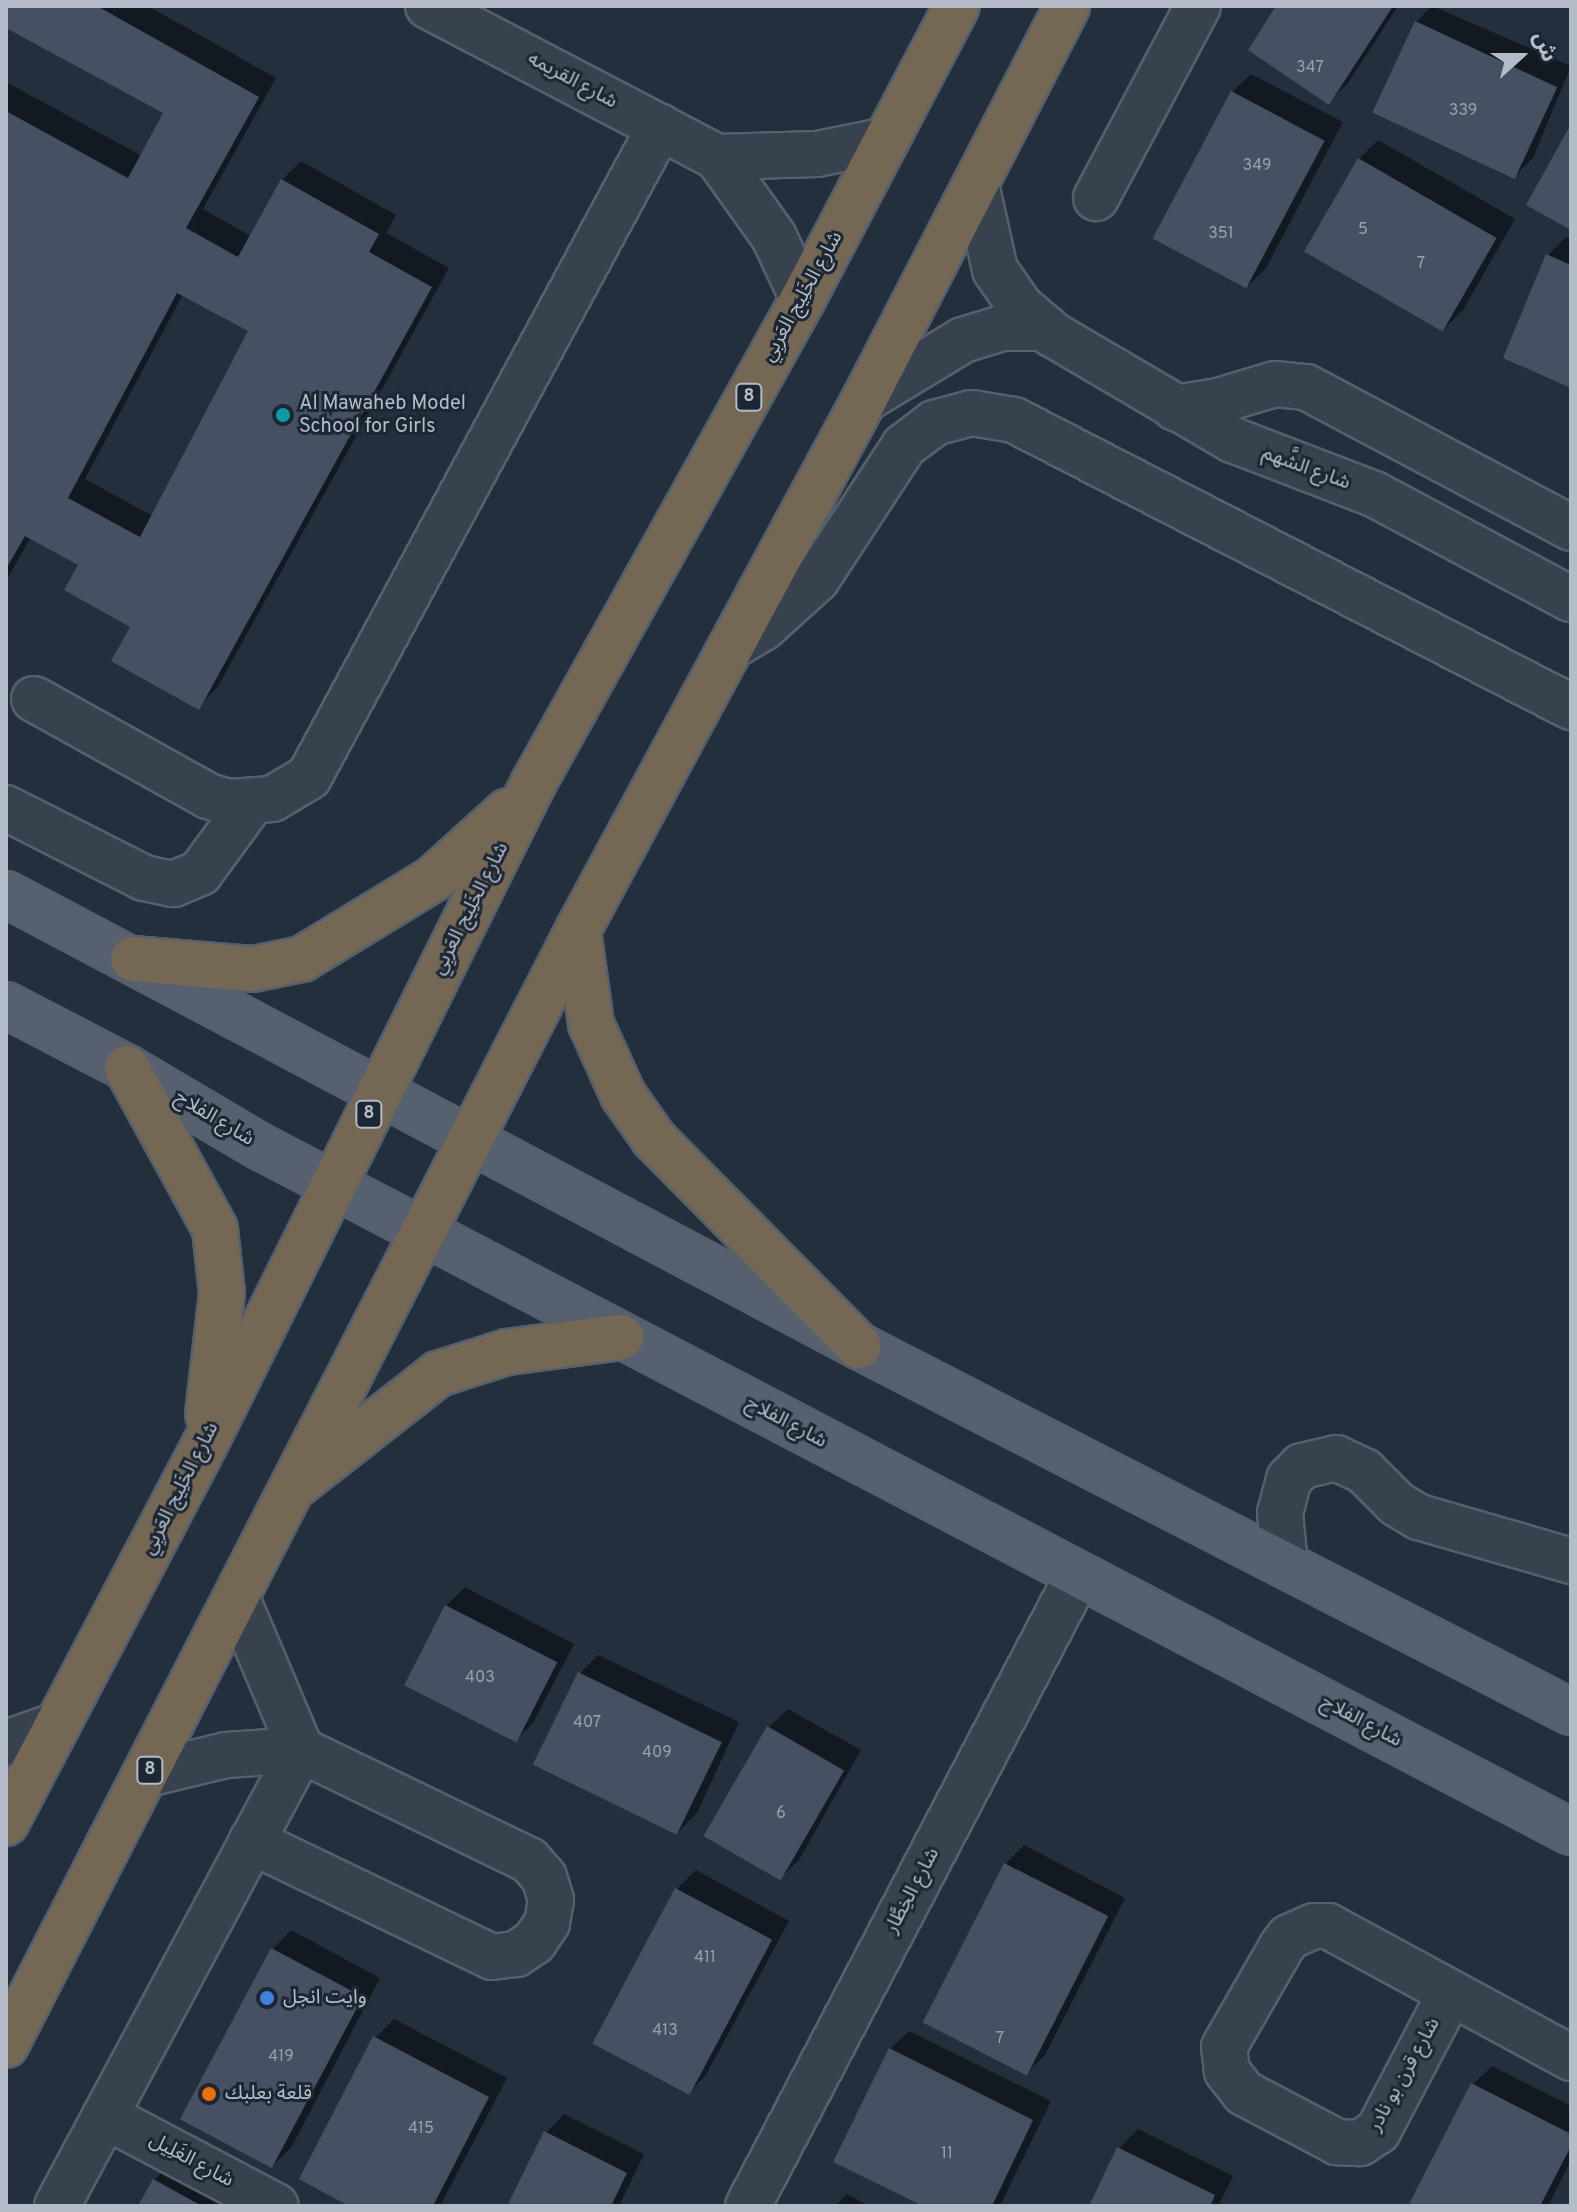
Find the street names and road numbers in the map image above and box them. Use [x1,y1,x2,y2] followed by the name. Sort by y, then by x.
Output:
[523,47,621,115] street label: شارع القريمه
[757,228,849,366] street label: شارع الخَلِيج العَربِي
[735,383,763,411] road number: 8
[1259,442,1353,496] street label: شارع الشَّهم
[427,839,515,979] street label: شارع الخَلِيج العَربِي
[170,1086,258,1152] street label: شارع الفلاح
[355,1100,383,1128] road number: 8
[741,1392,831,1454] street label: شارع الفلاح
[137,1419,225,1559] street label: شارع الخَلِيج العَربِي
[1316,1691,1406,1753] street label: شارع الفلاح
[136,1756,164,1784] road number: 8
[880,1844,946,1938] street label: شارع الخِطَّار
[1364,2014,1446,2136] street label: شارع قرن بو نادر
[145,2129,237,2193] street label: شارع الغَلِيل

